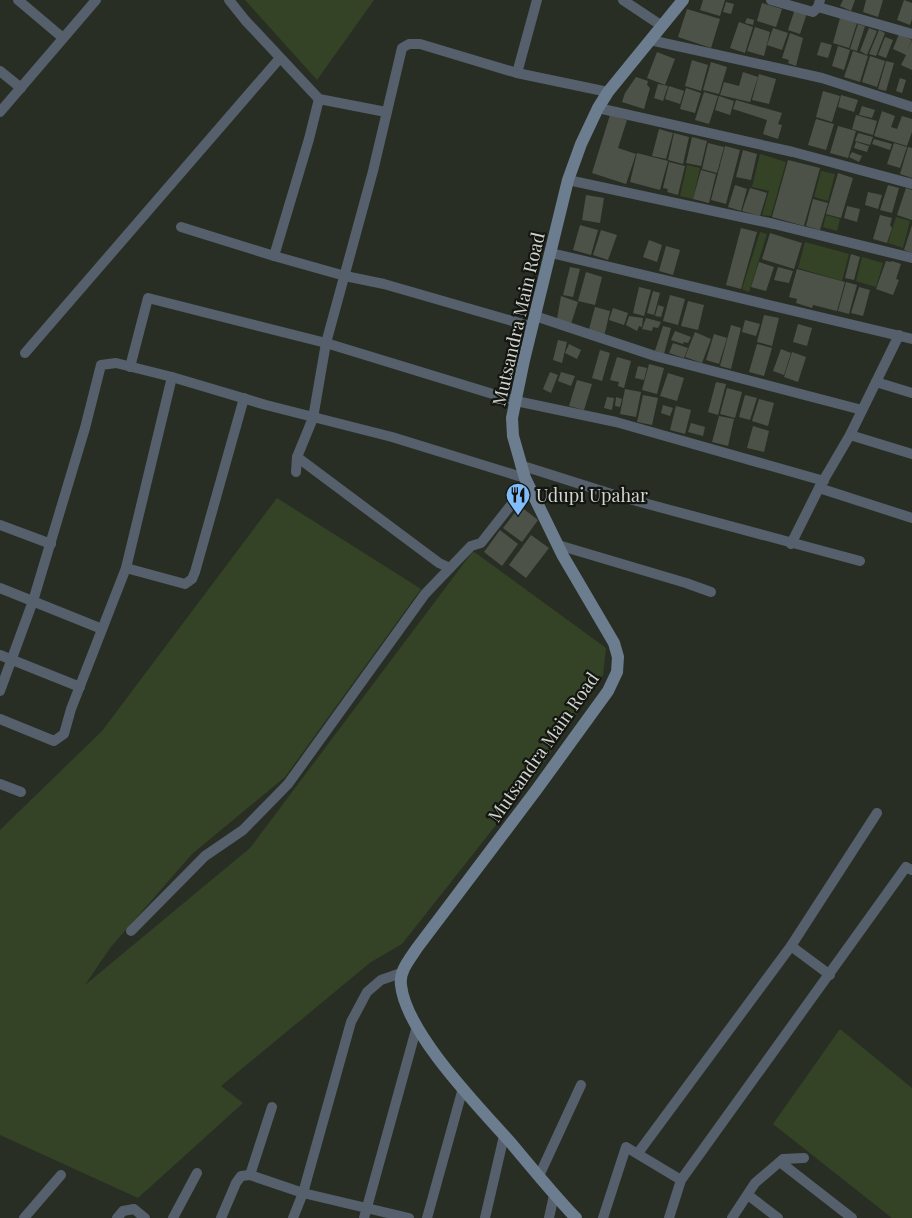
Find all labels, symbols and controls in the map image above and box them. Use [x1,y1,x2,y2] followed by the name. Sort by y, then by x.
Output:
[486,229,550,408] street label: Mutsandra Main Road
[505,482,531,516] restaurant icon: Udupi Upahar
[536,483,648,507] place label: Udupi Upahar
[482,667,604,827] street label: Mutsandra Main Road

